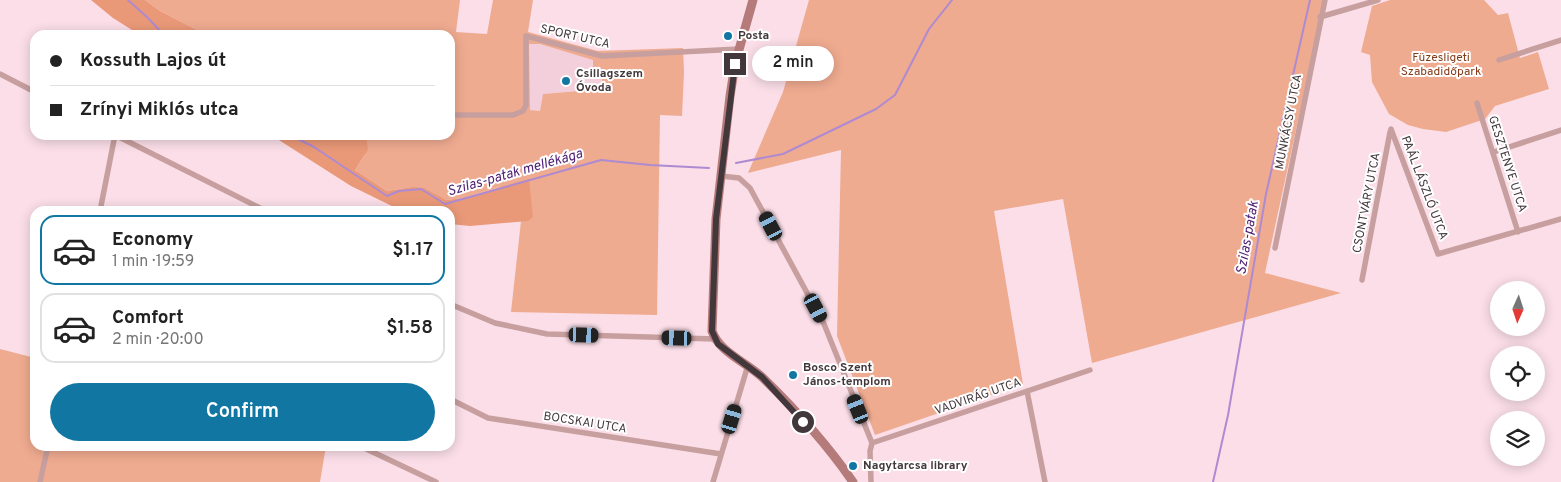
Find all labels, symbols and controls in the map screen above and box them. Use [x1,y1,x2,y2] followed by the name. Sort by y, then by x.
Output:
[539,21,611,53] street label: SPORT UTCA
[738,28,769,44] place label: Posta
[722,30,734,42] marker: Posta
[752,46,835,82] callout: 2 min
[80,49,226,73] text: Kossuth Lajos út
[1401,50,1481,80] park label: Füzesligeti Szabadidőpark
[724,53,746,75] route end
[772,53,814,73] text: 2 min
[576,66,643,96] place label: Csillagszem Óvoda
[1272,73,1306,171] street label: MUNKÁCSY UTCA
[560,75,572,87] marker: Csillagszem Óvoda
[80,98,239,122] text: Zrínyi Miklós utca
[1484,114,1530,214] street label: GESZTENYE UTCA
[1397,134,1451,242] street label: PAÁL LÁSZLÓ UTCA
[445,145,585,200] water label: Szilas-patak mellékága
[1349,151,1385,255] street label: CSONTVÁRY UTCA
[1233,199,1263,276] water label: Szilas-patak
[757,209,784,243] car
[52,228,97,273] icon: car
[112,228,193,252] text: Economy
[392,238,433,262] text: $1.17
[112,252,194,272] text: 1 min · 19:59
[1490,281,1545,336] north arrow
[1490,281,1545,466] map controls
[802,291,829,325] car
[52,306,97,351] icon: car
[112,306,184,330] text: Comfort
[386,316,433,340] text: $1.58
[568,327,599,343] car
[112,330,204,350] text: 2 min · 20:00
[661,330,692,346] car
[1490,346,1545,401] button: locate
[803,360,891,390] place label: Bosco Szent János-templom
[787,369,799,381] marker: Bosco Szent János-templom
[933,375,1023,419] street label: VADVIRÁG UTCA
[50,383,435,441] button: Confirm
[845,392,870,426] car
[720,402,743,436] car
[542,409,628,437] street label: BOCSKAI UTCA
[792,411,814,433] route start
[1490,411,1545,466] button: layers
[863,458,968,474] place label: Nagytarcsa library
[847,460,859,472] marker: Nagytarcsa library

